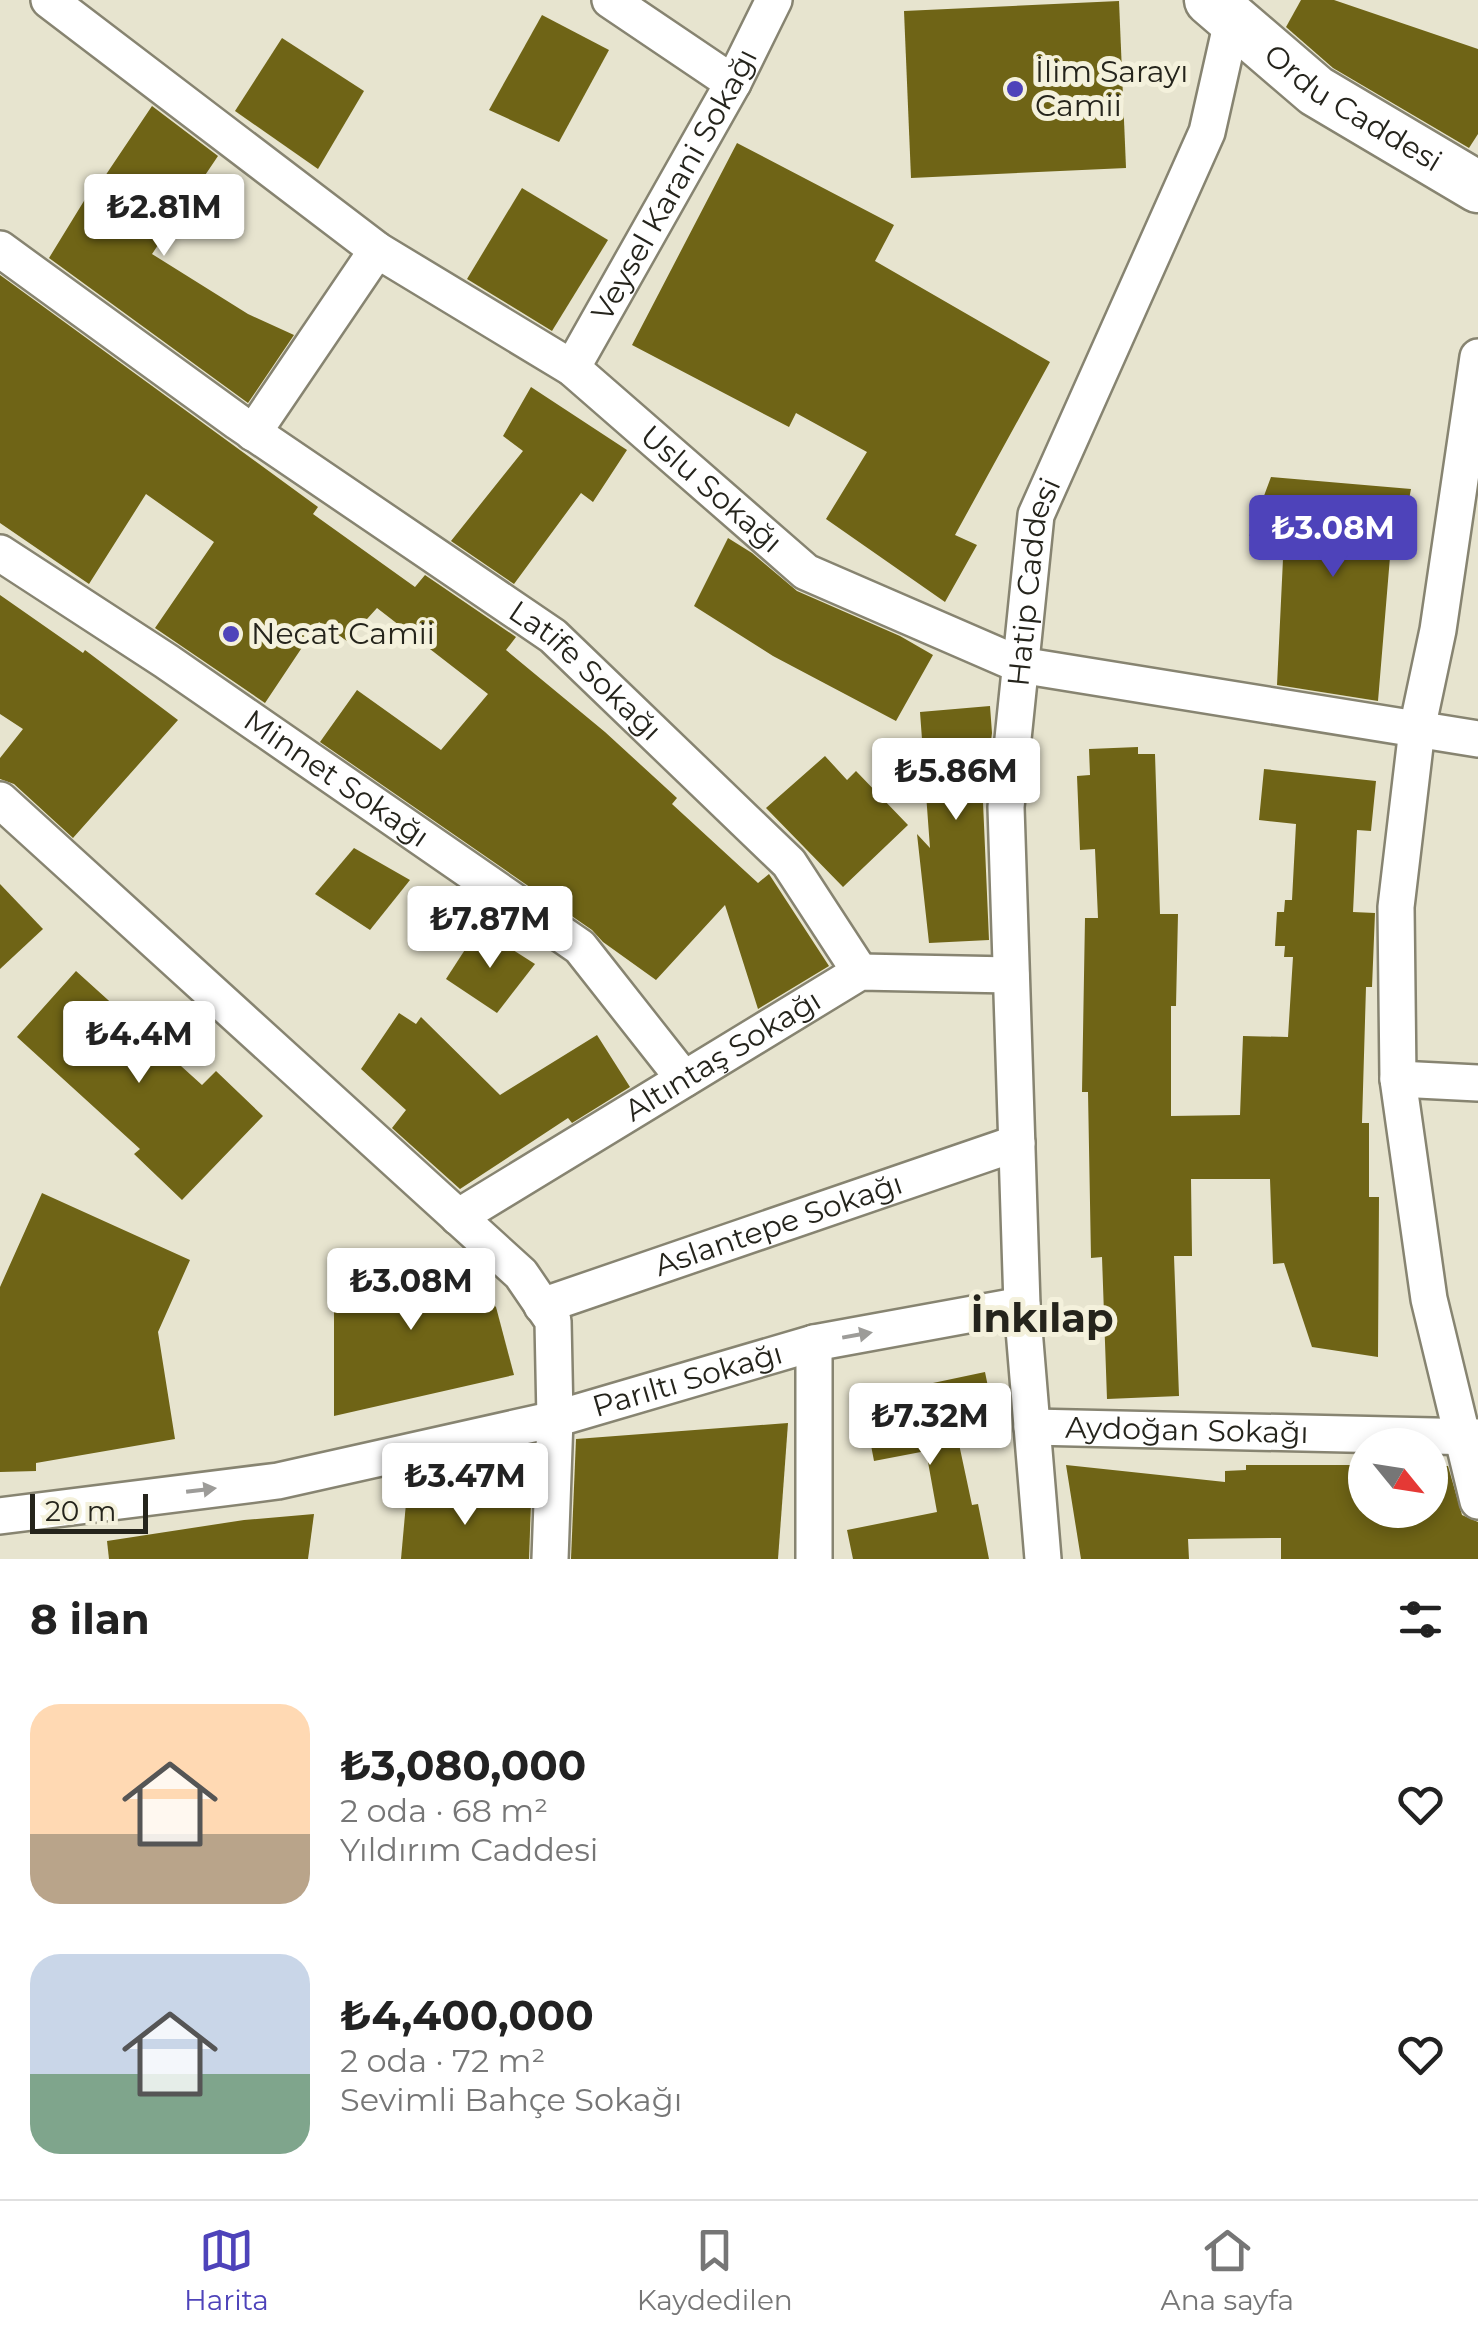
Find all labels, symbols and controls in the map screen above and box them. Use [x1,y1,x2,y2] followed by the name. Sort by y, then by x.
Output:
[1257,36,1449,179] street label: Ordu Caddesi
[583,42,765,328] street label: Veysel Karani Sokağı
[1035,53,1188,124] place label: İlim Sarayı Camii
[1004,78,1026,100] marker: İlim Sarayı Camii
[83,174,245,259] pin: ₺2.81M
[106,187,222,226] text: ₺2.81M
[633,417,790,561] street label: Uslu Sokağı
[1000,472,1068,688] street label: Hatip Caddesi
[1252,495,1414,580] pin: ₺3.08M
[1271,508,1395,547] text: ₺3.08M
[502,592,669,748] street label: Latife Sokağı
[251,615,435,652] place label: Necat Camii
[220,623,242,645] marker: Necat Camii
[237,701,436,855] street label: Minnet Sokağı
[875,738,1037,823] pin: ₺5.86M
[894,751,1018,790] text: ₺5.86M
[409,886,571,971] pin: ₺7.87M
[429,899,551,938] text: ₺7.87M
[618,981,827,1129] street label: Altıntaş Sokağı
[69,1001,209,1086] pin: ₺4.4M
[85,1014,193,1053] text: ₺4.4M
[650,1165,907,1284] street label: Aslantepe Sokağı
[330,1248,492,1333] pin: ₺3.08M
[349,1261,473,1300] text: ₺3.08M
[970,1293,1114,1342] district label: İnkılap
[842,1327,873,1342] one-way arrow
[588,1334,786,1425] street label: Parıltı Sokağı
[849,1383,1011,1468] pin: ₺7.32M
[871,1396,989,1435] text: ₺7.32M
[1065,1409,1309,1451] street label: Aydoğan Sokağı
[1348,1428,1448,1528] north arrow
[1348,1428,1448,1528] map controls
[384,1443,546,1528] pin: ₺3.47M
[404,1456,526,1495] text: ₺3.47M
[186,1482,217,1498] one-way arrow
[30,1489,148,1534] scale bar
[45,1494,116,1528] text: 20 m
[1393,1592,1448,1647] icon: filters
[30,1593,150,1645] text: 8 ilan
[340,1739,586,1791] text: ₺3,080,000
[110,1744,230,1864] icon: home
[1393,1777,1448,1832] icon: heart
[340,1791,548,1830] text: 2 oda · 68 m²
[340,1830,598,1869] text: Yıldırım Caddesi
[340,1989,594,2041] text: ₺4,400,000
[110,1994,230,2114] icon: home
[1393,2027,1448,2082] icon: heart
[340,2041,545,2080] text: 2 oda · 72 m²
[340,2080,682,2119] text: Sevimli Bahçe Sokağı
[184,2223,269,2317] tab: Harita
[637,2223,793,2317] tab: Kaydedilen
[1161,2223,1294,2317] tab: Ana sayfa

